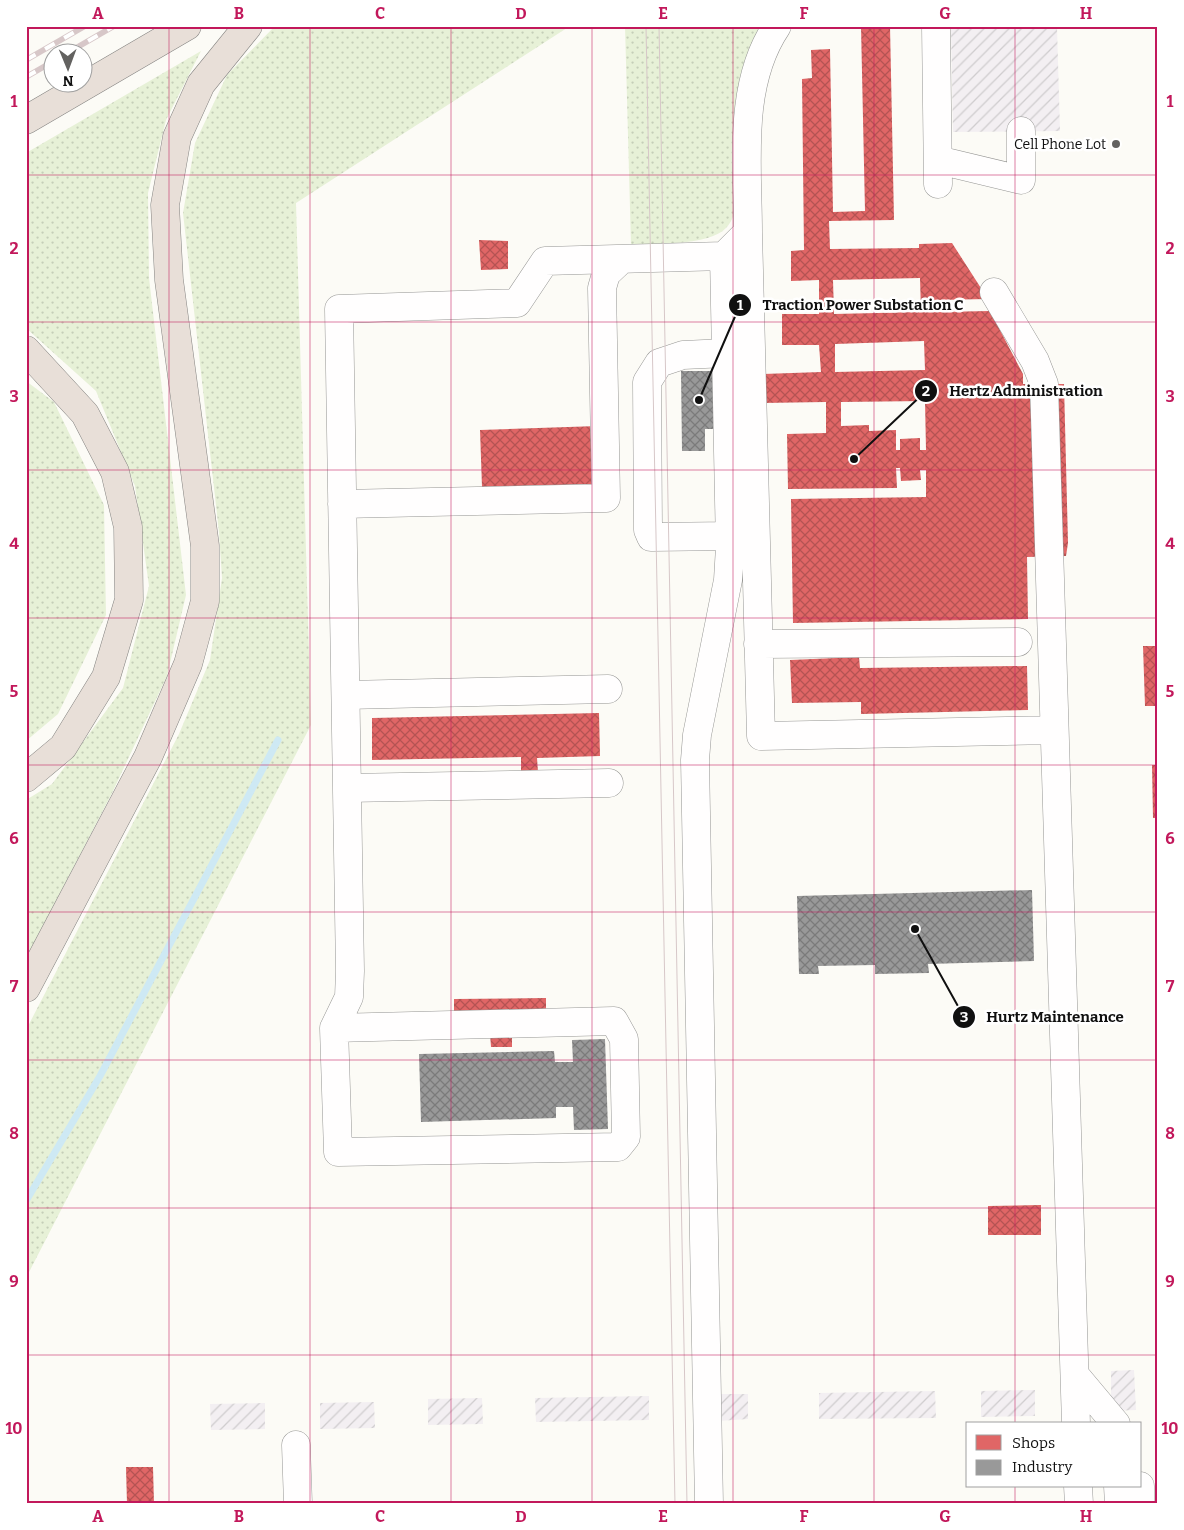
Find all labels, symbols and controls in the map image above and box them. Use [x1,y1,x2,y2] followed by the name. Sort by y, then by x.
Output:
[92,4,104,23] text: A
[234,4,244,23] text: B
[375,4,385,23] text: C
[515,4,527,23] text: D
[658,4,668,23] text: E
[800,4,809,23] text: F
[939,4,951,23] text: G
[1080,4,1093,23] text: H
[42,42,92,92] north arrow
[62,72,74,89] text: N
[11,92,18,111] text: 1
[1167,92,1174,111] text: 1
[1014,136,1106,153] place label: Cell Phone Lot
[1110,138,1122,150] marker: Cell Phone Lot
[9,239,19,258] text: 2
[1165,239,1175,258] text: 2
[728,290,974,320] callout: Traction Power Substation C
[737,296,744,314] text: 1
[763,296,964,314] text: Traction Power Substation C
[914,376,1112,406] callout: Hertz Administration
[922,382,930,400] text: 2
[949,382,1103,400] text: Hertz Administration
[9,387,19,406] text: 3
[1165,387,1175,406] text: 3
[9,534,19,553] text: 4
[1165,534,1175,553] text: 4
[10,682,19,701] text: 5
[1166,682,1175,701] text: 5
[9,829,19,848] text: 6
[1165,829,1175,848] text: 6
[10,977,19,996] text: 7
[1166,977,1175,996] text: 7
[952,1002,1134,1032] callout: Hurtz Maintenance
[960,1008,968,1026] text: 3
[986,1008,1124,1026] text: Hurtz Maintenance
[9,1124,19,1143] text: 8
[1165,1124,1175,1143] text: 8
[9,1272,19,1291] text: 9
[1165,1272,1175,1291] text: 9
[5,1419,23,1438] text: 10
[1161,1419,1179,1438] text: 10
[966,1422,1142,1488] legend
[1012,1434,1055,1452] text: Shops
[1012,1458,1072,1476] text: Industry
[92,1507,104,1526] text: A
[234,1507,244,1526] text: B
[375,1507,385,1526] text: C
[515,1507,527,1526] text: D
[658,1507,668,1526] text: E
[800,1507,809,1526] text: F
[939,1507,951,1526] text: G
[1080,1507,1093,1526] text: H

